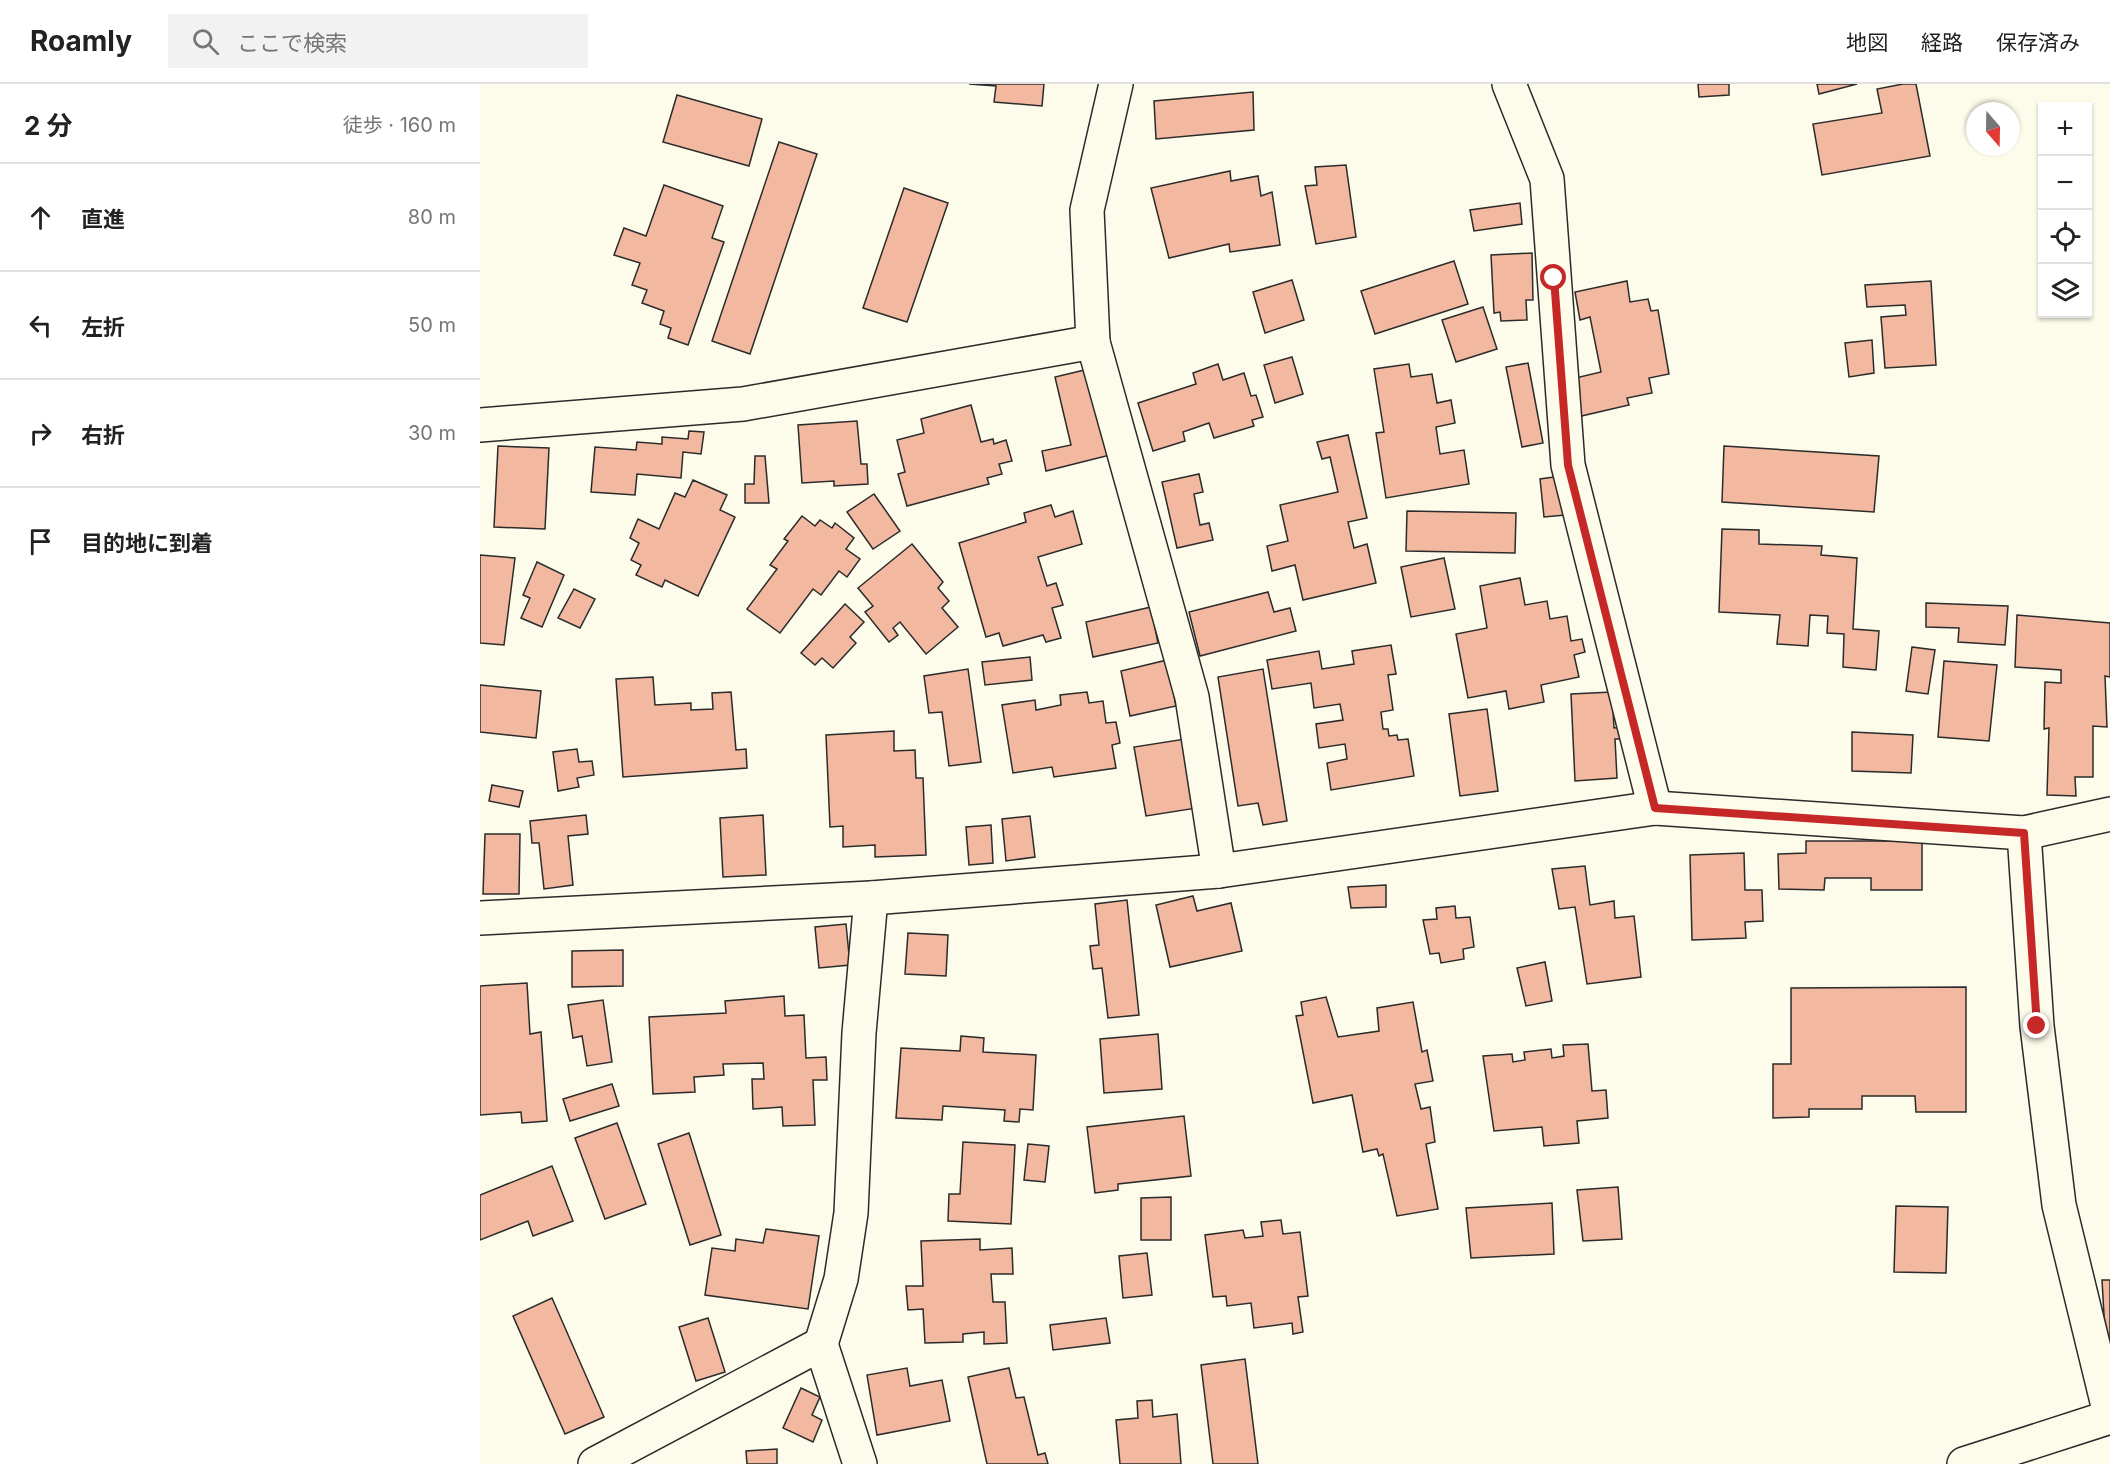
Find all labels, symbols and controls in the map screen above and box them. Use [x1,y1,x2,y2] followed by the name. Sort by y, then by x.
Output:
[168,14,588,68] search box
[30,24,132,58] text: Roamly
[189,25,222,58] icon: search
[237,30,347,56] text: ここで検索
[1846,30,1888,55] text: 地図
[1921,30,1963,55] text: 経路
[1996,30,2080,55] text: 保存済み
[1966,102,2020,156] north arrow
[2038,102,2092,318] map controls
[2038,102,2092,156] button: +
[24,110,73,141] text: 2 分
[343,113,456,137] text: 徒歩 · 160 m
[2038,156,2092,210] button: −
[24,201,57,234] icon: ahead
[408,205,456,229] text: 80 m
[81,206,125,232] text: 直進
[2038,210,2092,264] button: locate
[1540,264,1566,290] route start
[2038,264,2092,318] button: layers
[24,309,57,342] icon: left
[408,313,456,337] text: 50 m
[81,314,125,340] text: 左折
[24,417,57,450] icon: right
[408,421,456,445] text: 30 m
[81,422,125,448] text: 右折
[24,525,57,558] icon: arrive
[81,530,213,556] text: 目的地に到着
[2023,1012,2049,1038] route end

